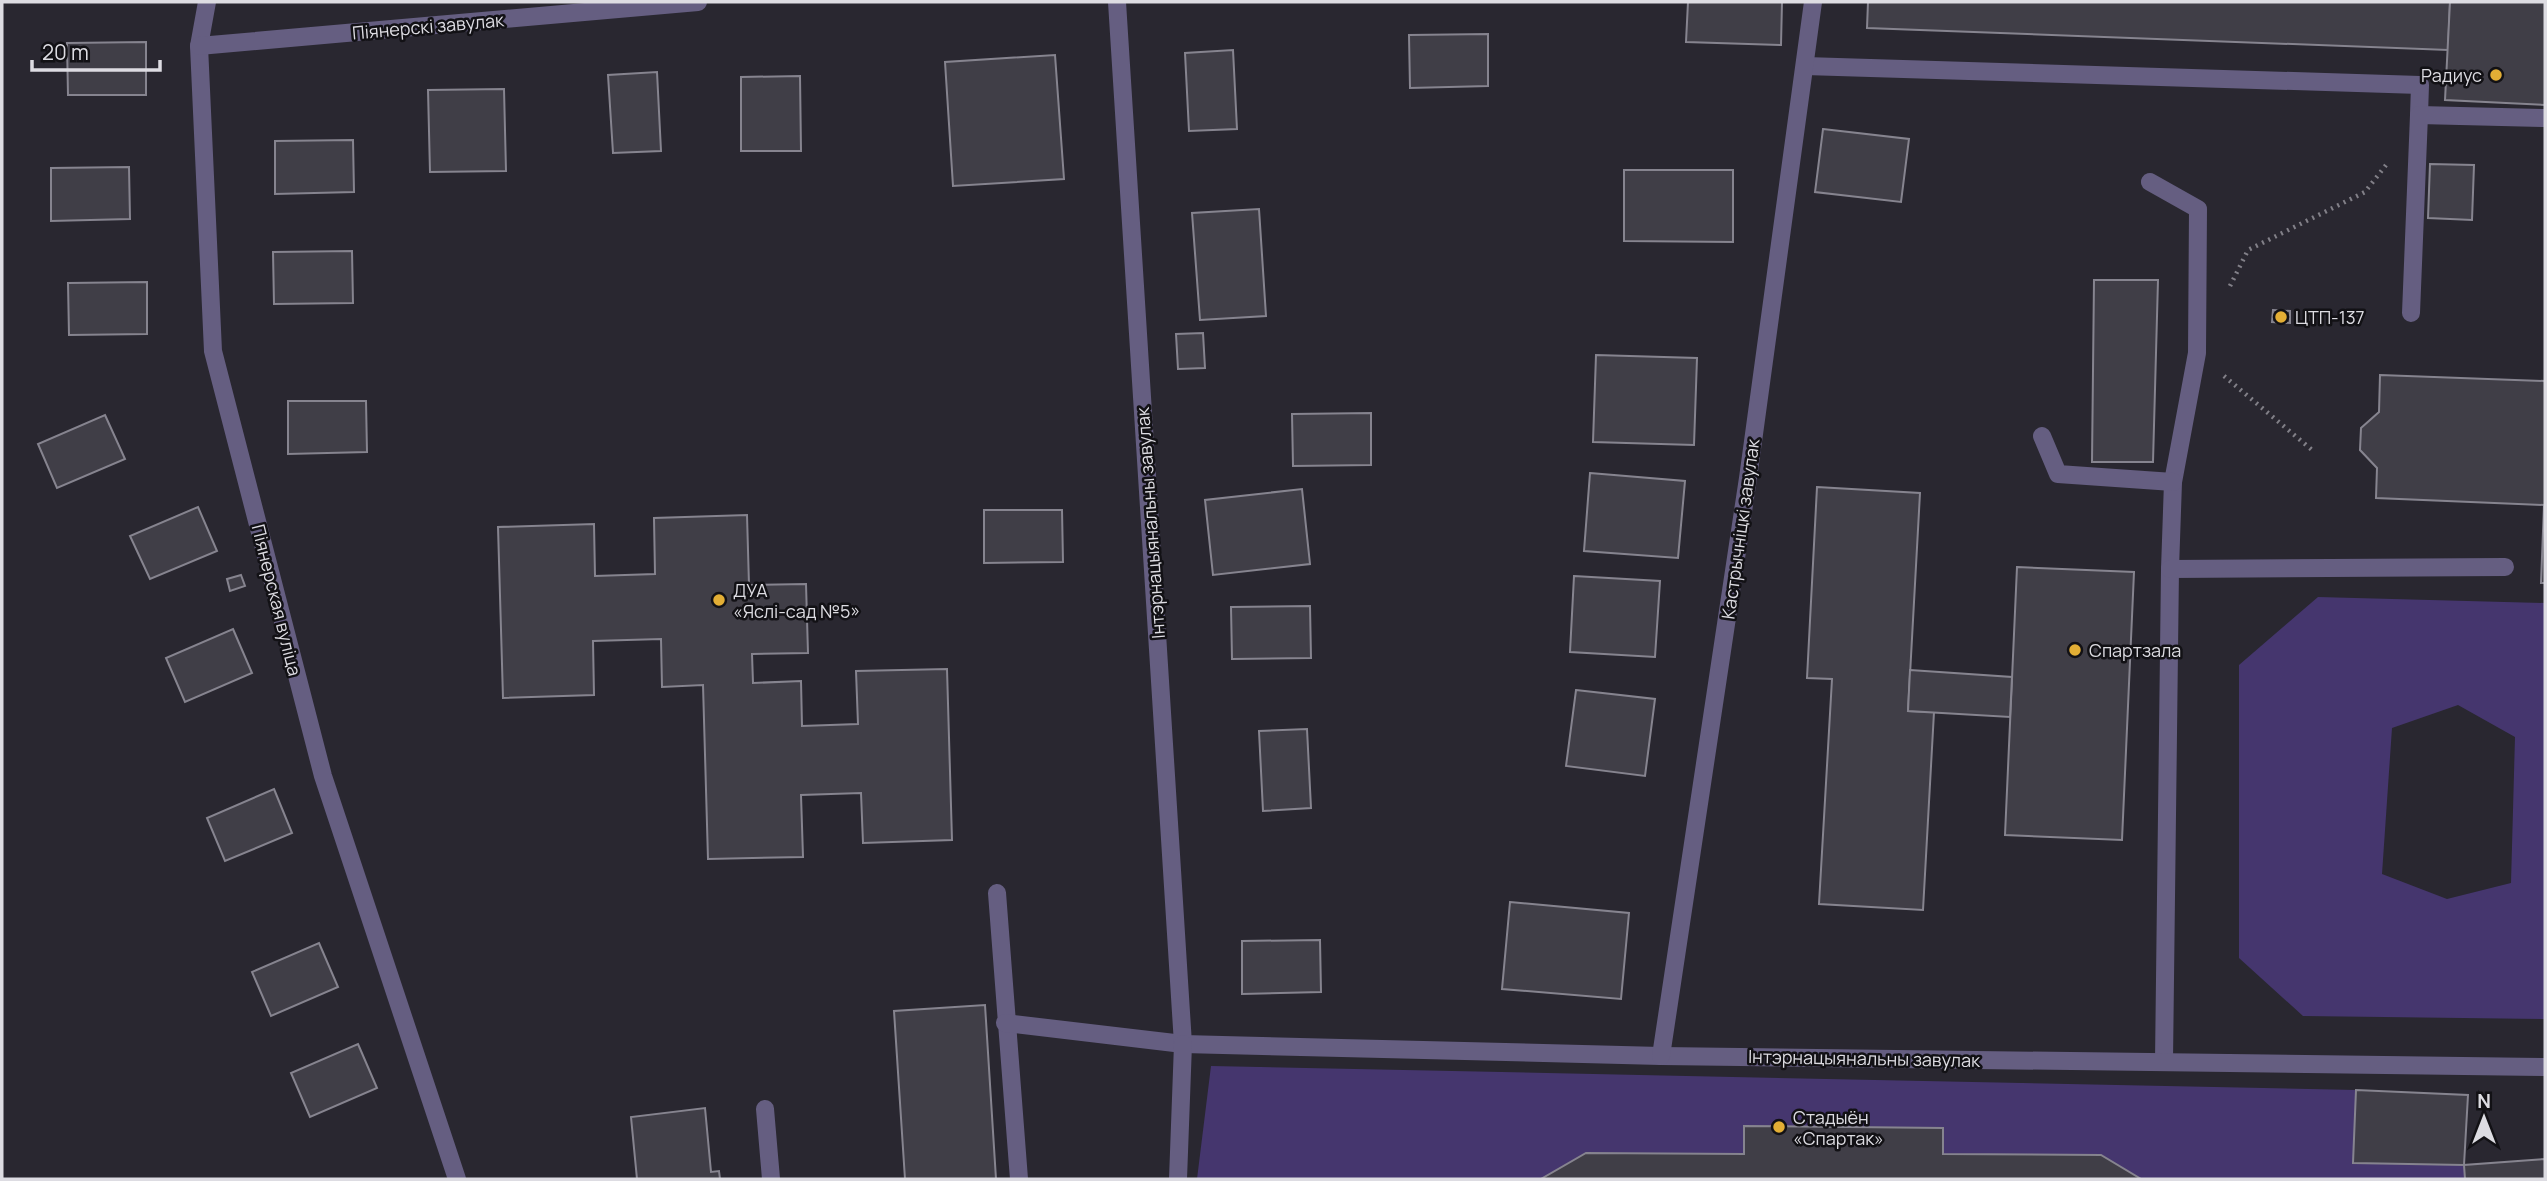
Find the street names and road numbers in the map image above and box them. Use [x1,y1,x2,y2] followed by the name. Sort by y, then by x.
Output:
[351,7,506,45] street label: Піянерскі завулак
[1130,405,1170,640] street label: Інтэрнацыянальны завулак
[1715,436,1765,621] street label: Кастрычніцкі завулак
[247,522,307,678] street label: Піянерская вуліца
[1748,1044,1981,1072] street label: Інтэрнацыянальны завулак

